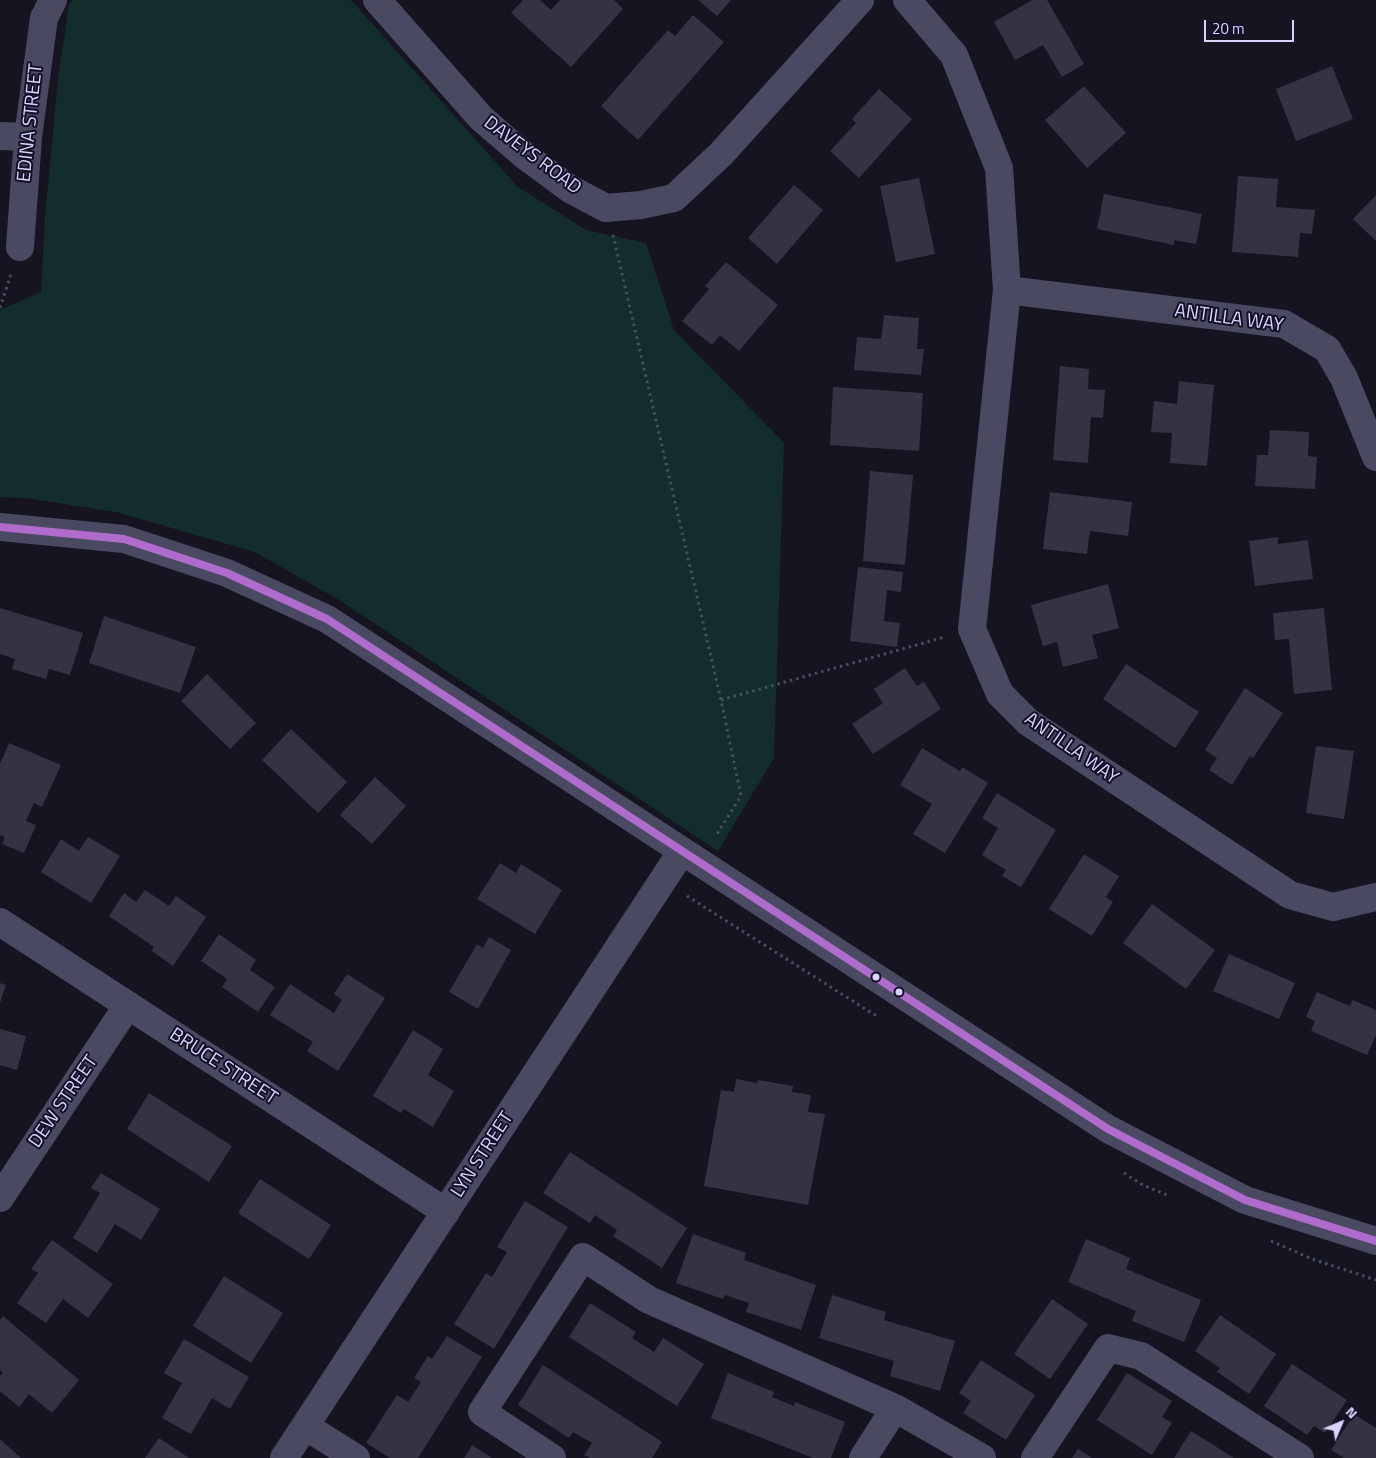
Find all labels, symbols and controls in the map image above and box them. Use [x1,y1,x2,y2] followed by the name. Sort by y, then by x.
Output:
[1206,10,1296,42] scale bar
[1212,17,1245,40] text: 20 m
[13,63,49,183] street label: EDINA STREET
[479,112,585,200] street label: DAVEYS ROAD
[1173,300,1285,338] street label: ANTILLA WAY
[1020,708,1122,790] street label: ANTILLA WAY
[871,972,881,982] unlabelled marker
[894,987,904,997] unlabelled marker
[165,1024,281,1110] street label: BRUCE STREET
[25,1051,103,1153] street label: DEW STREET
[447,1108,519,1202] street label: LYN STREET
[1316,1398,1366,1448] north arrow
[1341,1401,1363,1423] text: N

